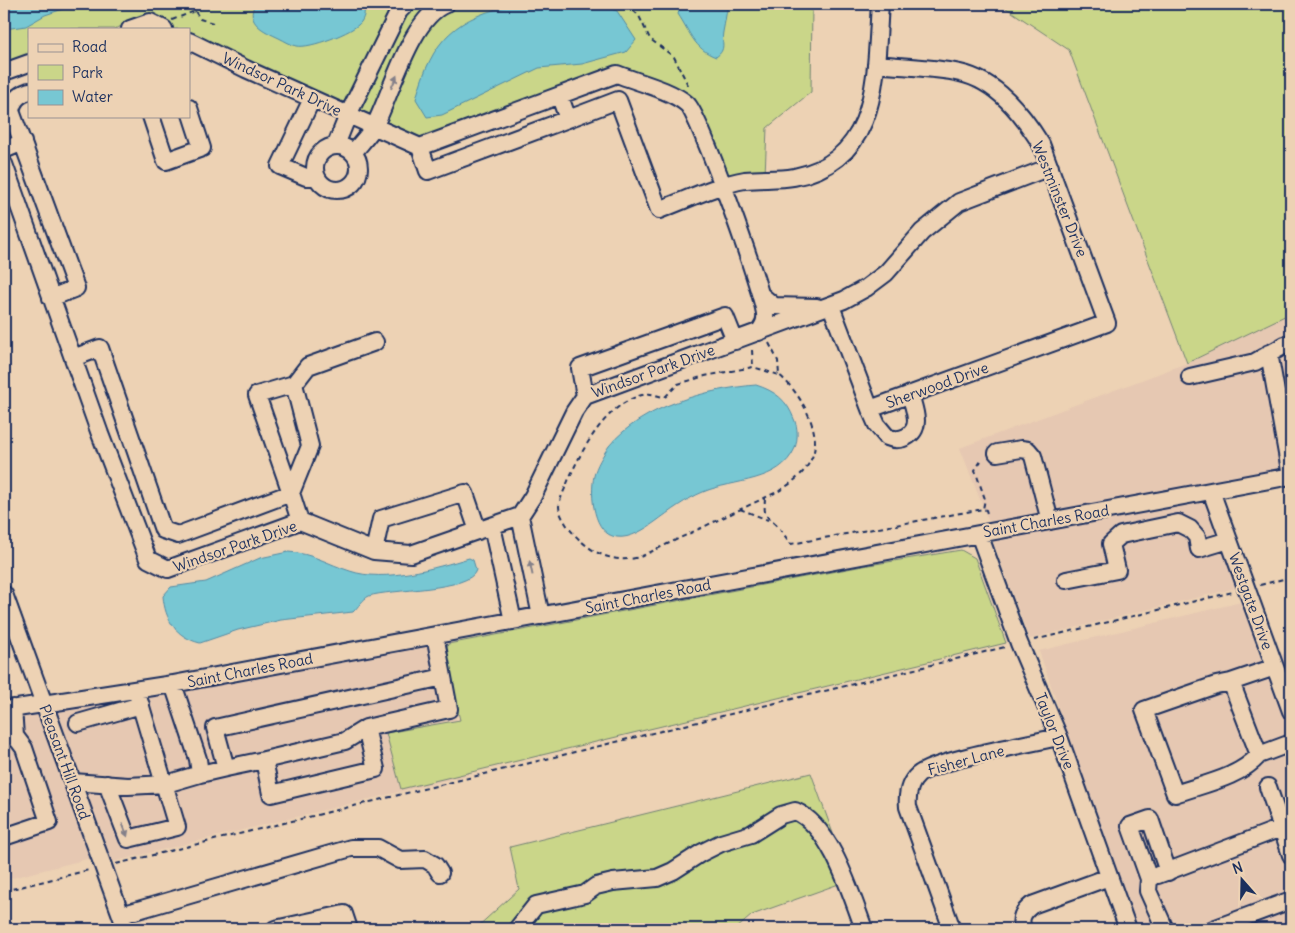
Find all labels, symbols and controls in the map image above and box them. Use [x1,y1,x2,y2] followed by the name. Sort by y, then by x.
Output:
[28,28,190,118] legend
[72,37,107,56] text: Road
[219,48,345,120] street label: Windsor Park Drive
[72,63,103,82] text: Park
[390,75,398,89] one-way arrow
[72,87,113,106] text: Water
[1028,138,1092,260] street label: Westminster Drive
[589,340,717,402] street label: Windsor Park Drive
[883,358,991,412] street label: Sherwood Drive
[981,501,1111,541] street label: Saint Charles Road
[171,516,299,576] street label: Windsor Park Drive
[1225,550,1277,652] street label: Westgate Drive
[527,560,535,576] one-way arrow
[584,574,713,618] street label: Saint Charles Road
[186,648,315,692] street label: Saint Charles Road
[1031,690,1079,772] street label: Taylor Drive
[35,702,95,822] street label: Pleasant Hill Road
[926,741,1006,779] street label: Fisher Lane
[121,823,129,838] one-way arrow
[1218,856,1268,906] north arrow
[1230,858,1245,878] text: N

